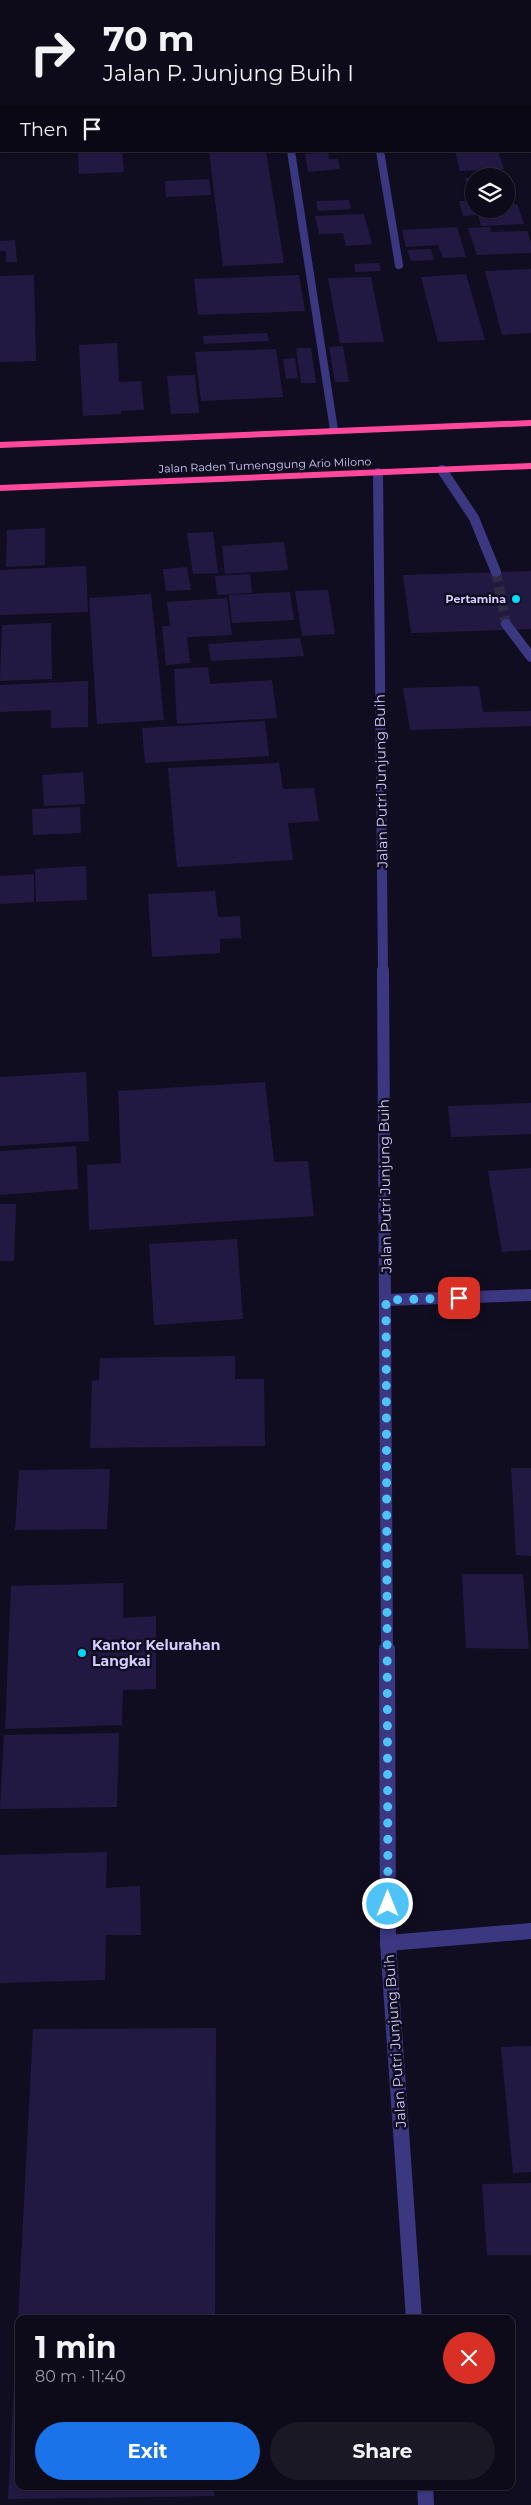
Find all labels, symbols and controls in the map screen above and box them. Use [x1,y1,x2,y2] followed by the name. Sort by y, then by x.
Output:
[103,17,194,60] text: 70 m
[20,20,85,85] icon: right
[103,60,354,87] text: Jalan P. Junjung Buih I
[78,115,106,143] icon: arrive
[20,118,68,141] text: Then
[465,168,515,218] map controls
[465,168,515,218] button: layers
[157,454,372,476] street label: Jalan Raden Tumenggung Ario Milono
[446,592,506,606] place label: Pertamina
[510,593,522,605] marker: Pertamina
[370,694,392,869] street label: Jalan Putri Junjung Buih
[374,1099,396,1274] street label: Jalan Putri Junjung Buih
[438,1277,480,1319] pin
[445,1284,473,1312] icon: arrive
[92,1636,220,1670] place label: Kantor Kelurahan Langkai
[76,1647,88,1659] marker: Kantor Kelurahan Langkai
[361,1877,413,1929] position arrow
[380,1954,410,2129] street label: Jalan Putri Junjung Buih
[35,2329,116,2366] text: 1 min
[443,2332,495,2384] button: close
[35,2367,126,2386] text: 80 m · 11:40
[35,2422,260,2480] button: Exit
[270,2422,495,2480] button: Share

